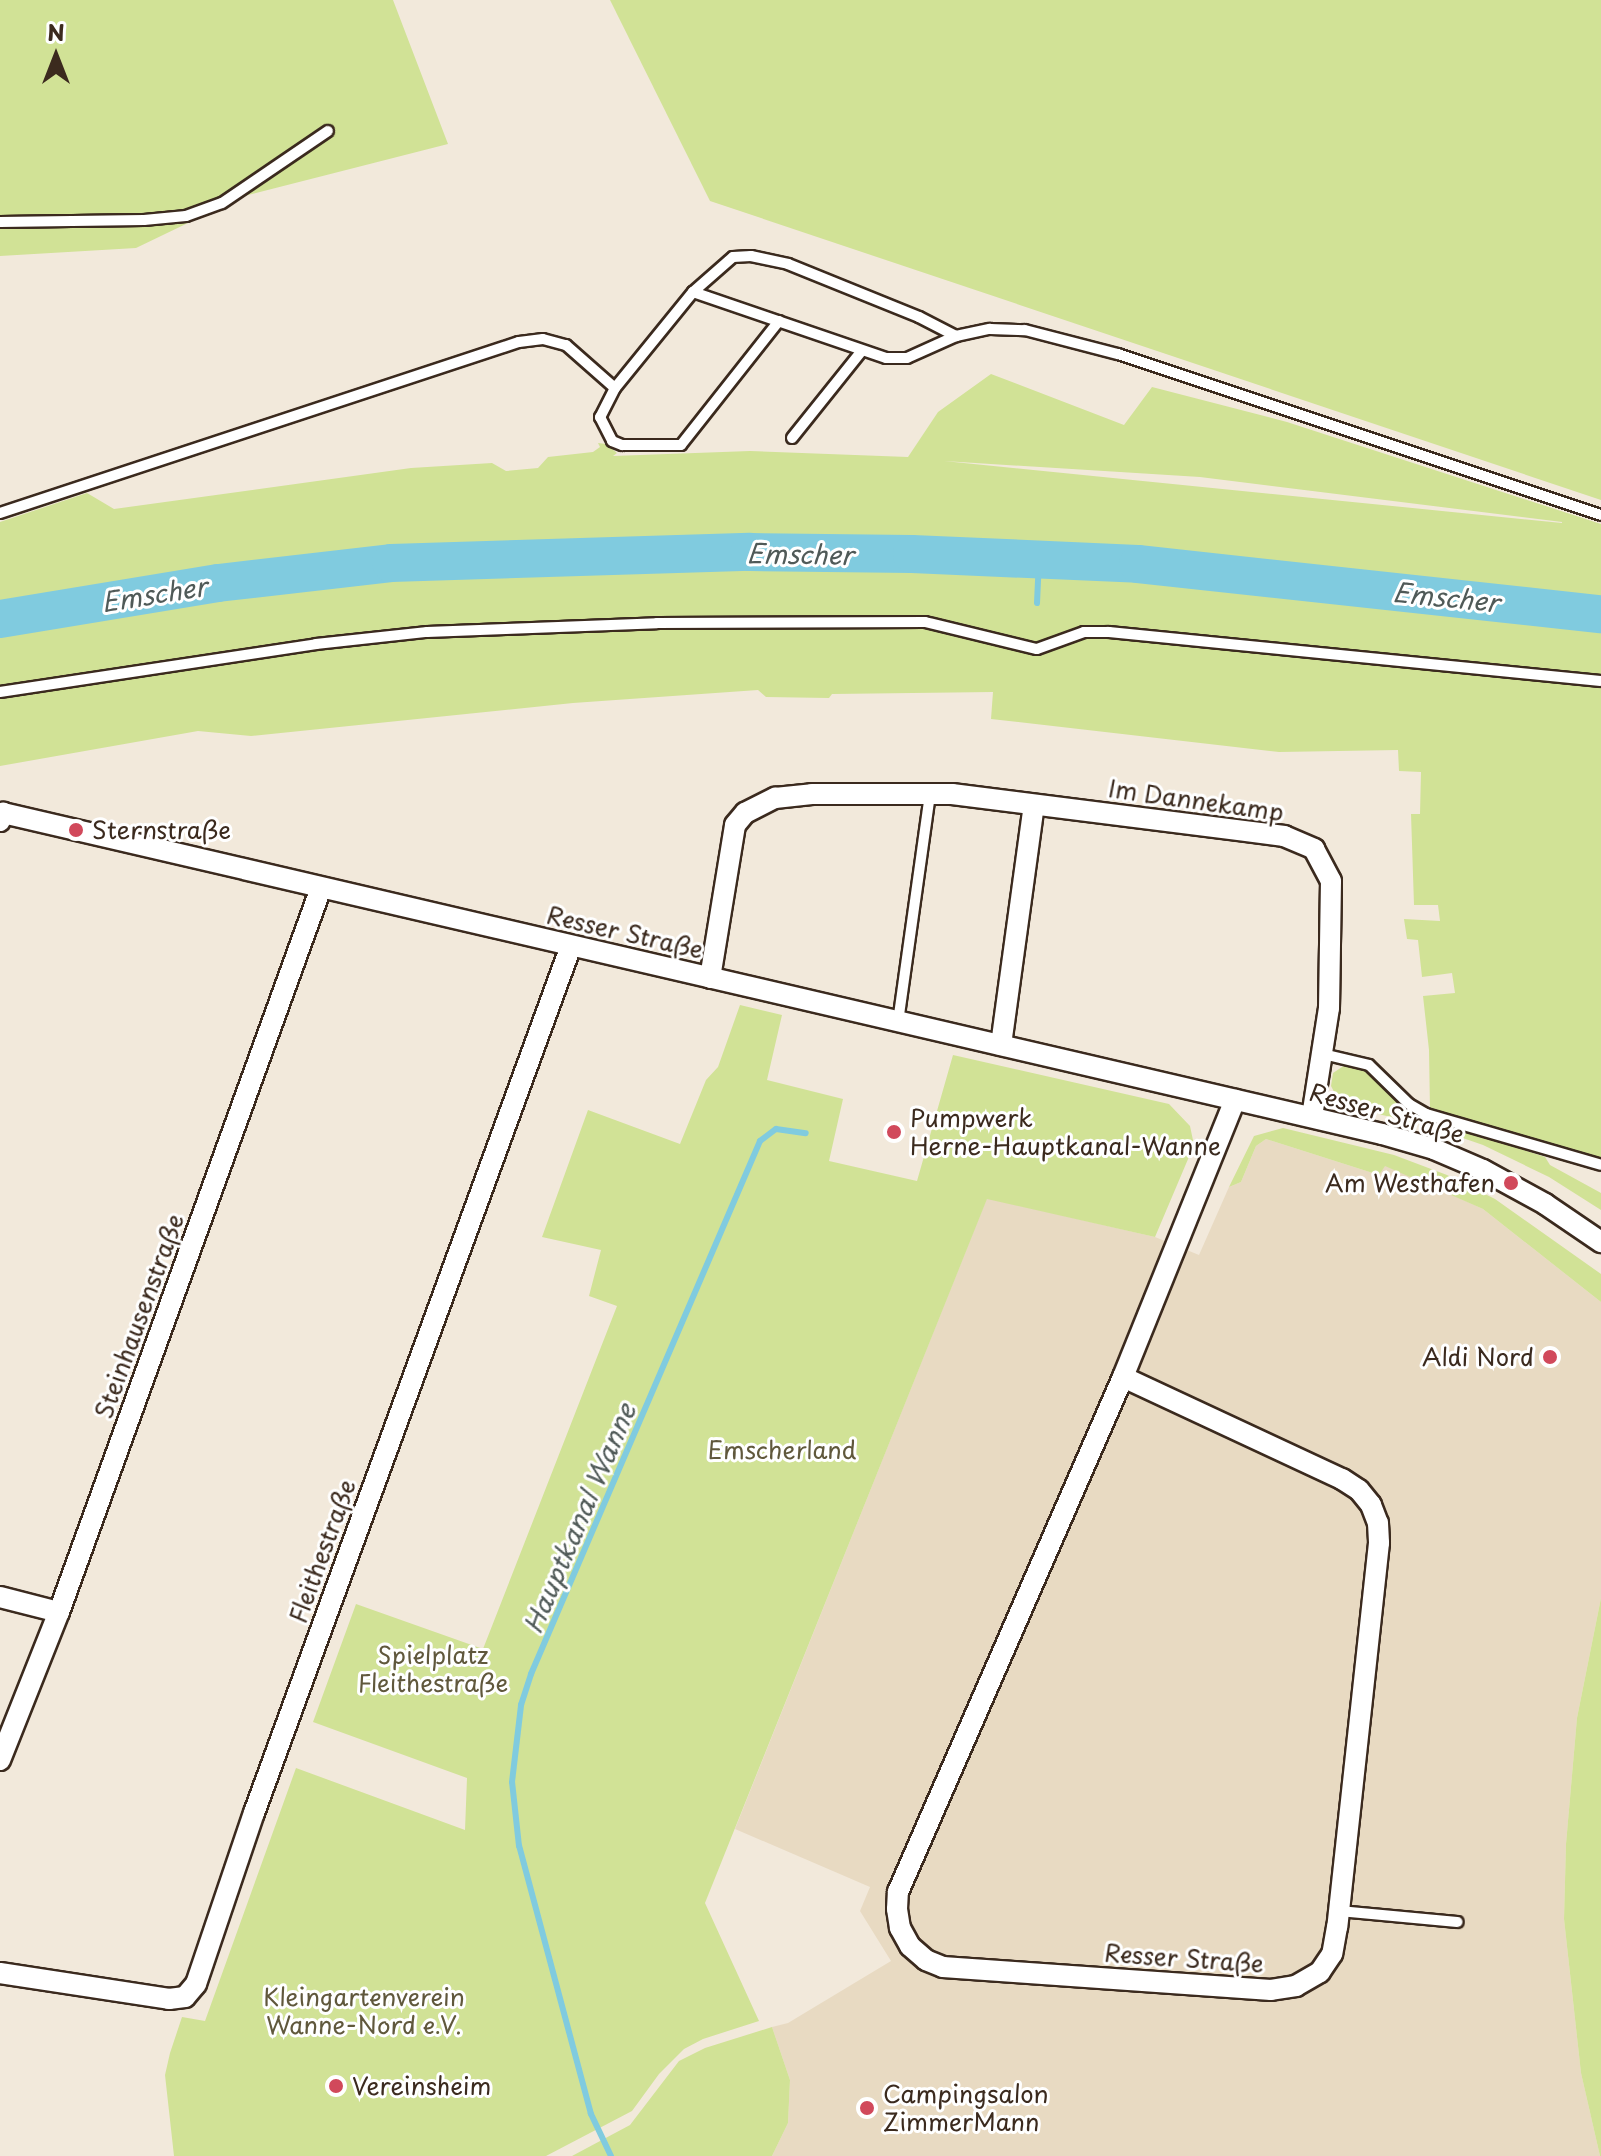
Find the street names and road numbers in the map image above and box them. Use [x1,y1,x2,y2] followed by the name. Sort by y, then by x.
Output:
[1105,773,1287,827] street label: Im Dannekamp
[543,900,707,964] street label: Resser Straße
[1306,1077,1468,1149] street label: Resser Straße
[89,1210,189,1422] street label: Steinhausenstraße
[283,1475,361,1627] street label: Fleithestraße
[1103,1938,1265,1978] street label: Resser Straße

